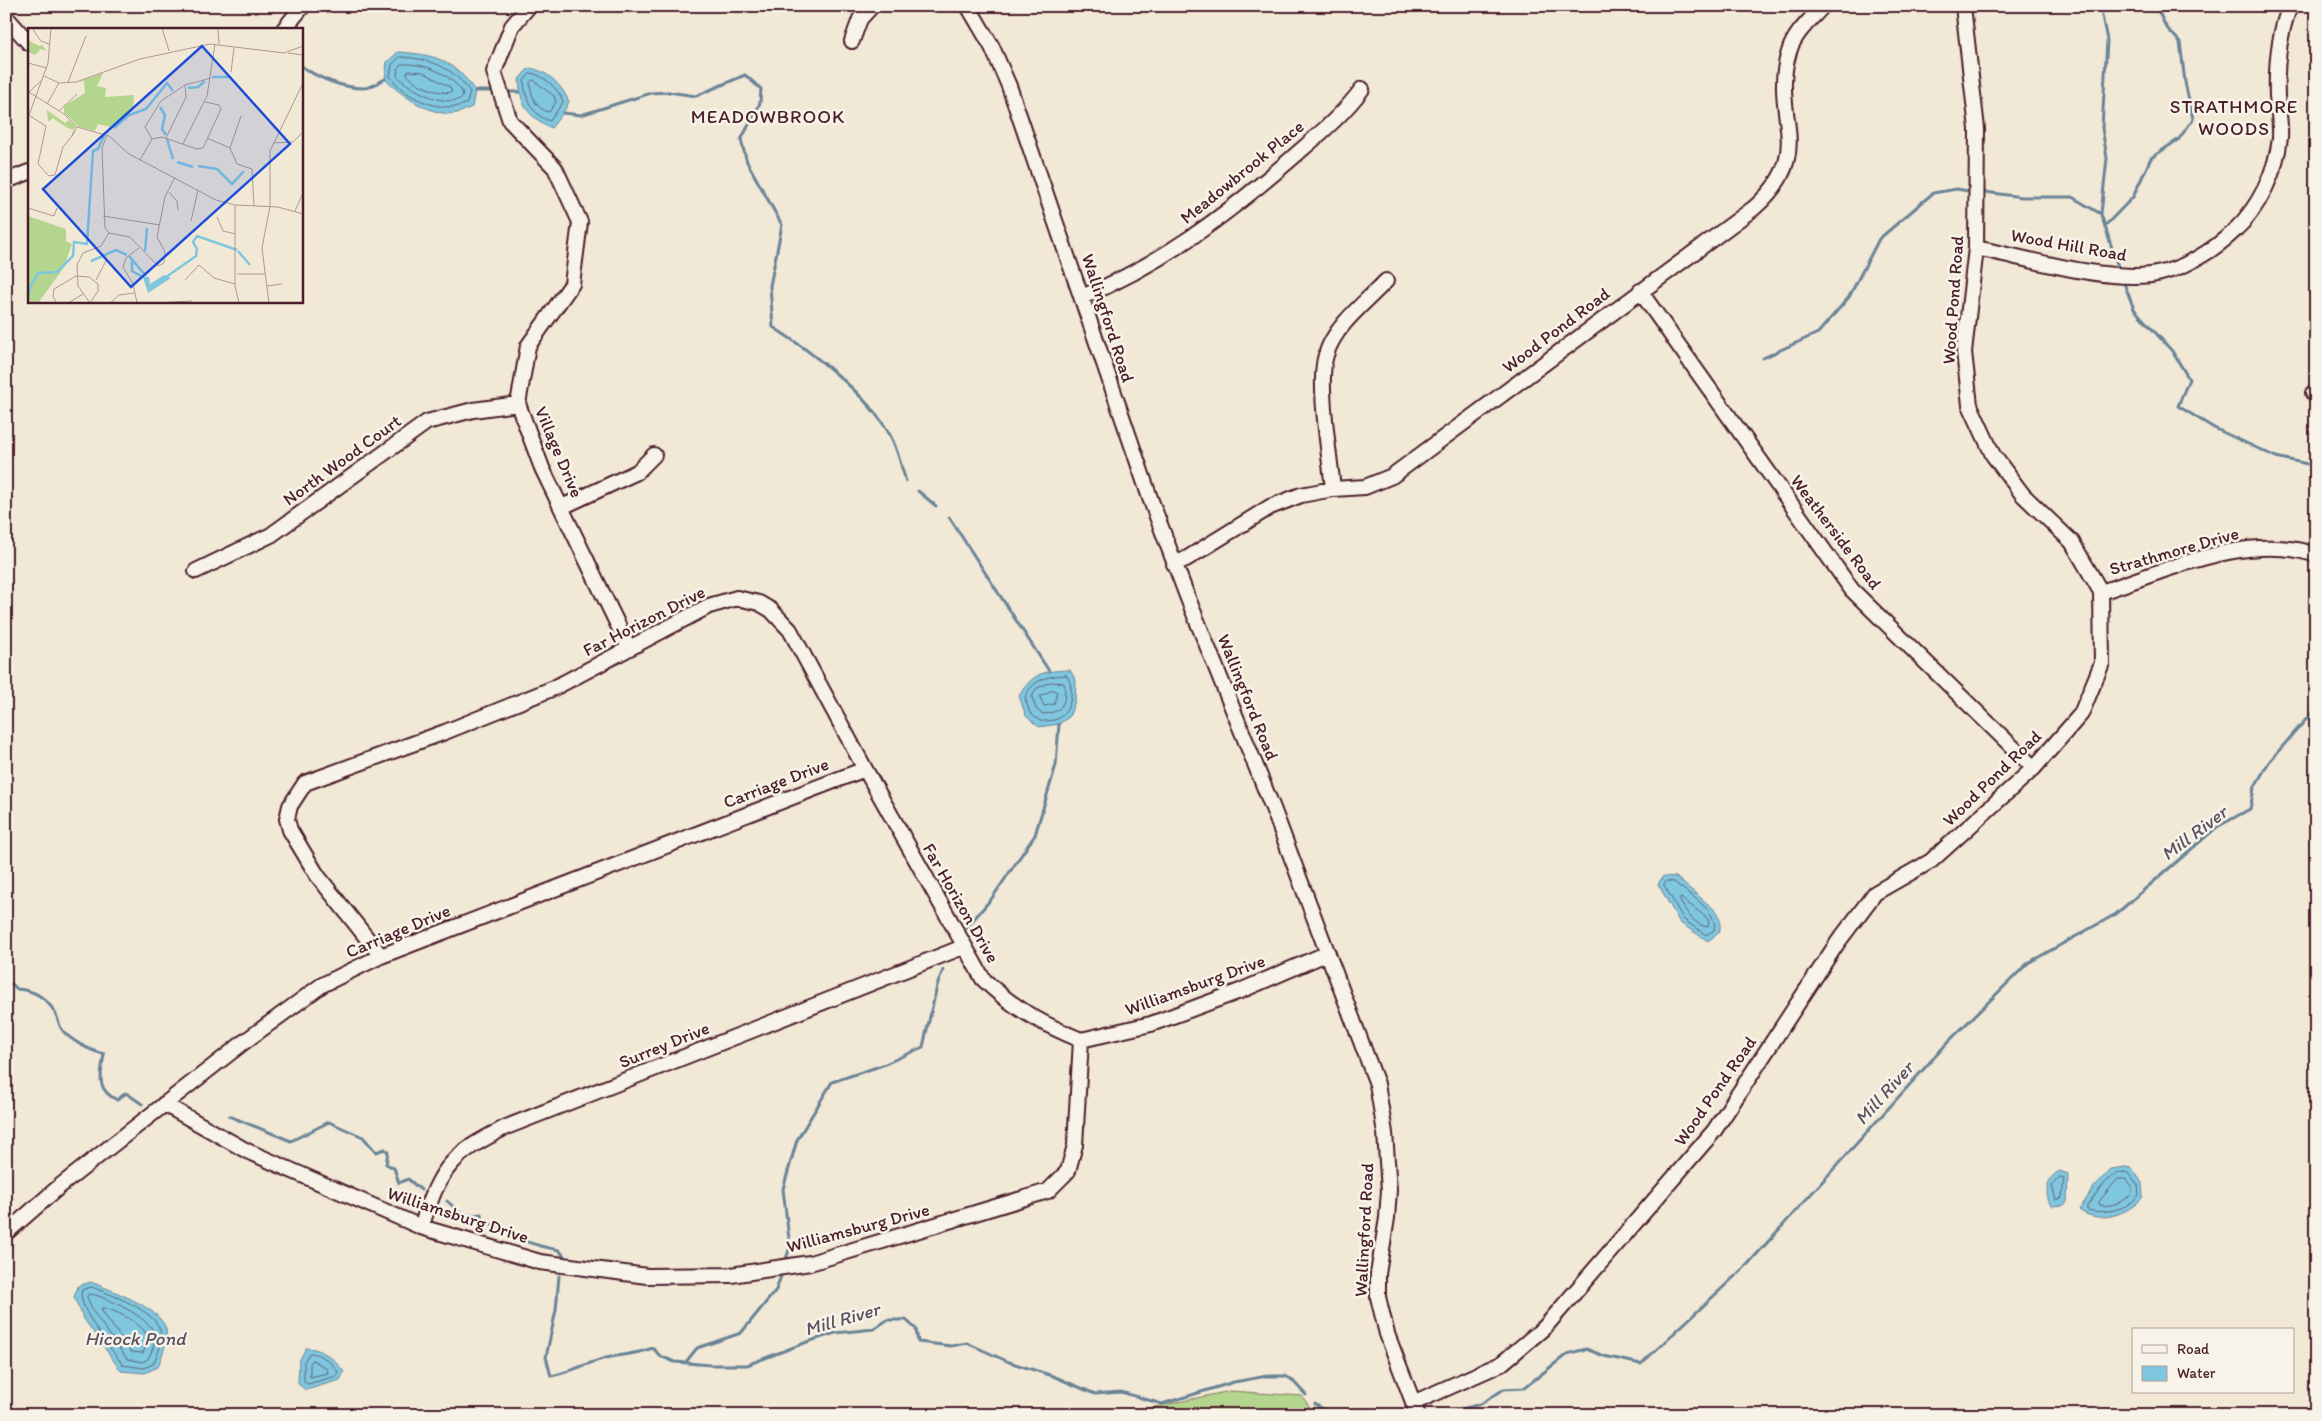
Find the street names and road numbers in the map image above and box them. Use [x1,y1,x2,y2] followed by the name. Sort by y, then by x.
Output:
[1176,115,1308,229] street label: Meadowbrook Place
[2009,224,2129,266] street label: Wood Hill Road
[1938,235,1968,365] street label: Wood Pond Road
[1077,251,1139,385] street label: Wallingford Road
[1498,282,1614,378] street label: Wood Pond Road
[530,403,588,501] street label: Village Drive
[279,410,406,510] street label: North Wood Court
[1786,470,1886,594] street label: Weatherside Road
[2107,522,2241,580] street label: Strathmore Drive
[579,581,709,661] street label: Far Horizon Drive
[1213,631,1283,764] street label: Wallingford Road
[1938,725,2046,831] street label: Wood Pond Road
[720,753,832,813] street label: Carriage Drive
[918,839,1004,967] street label: Far Horizon Drive
[342,899,454,963] street label: Carriage Drive
[1122,949,1268,1021] street label: Williamsburg Drive
[616,1017,712,1073] street label: Surrey Drive
[1669,1032,1761,1150] street label: Wood Pond Road
[1350,1162,1379,1297] street label: Wallingford Road
[385,1182,531,1248] street label: Williamsburg Drive
[784,1198,932,1258] street label: Williamsburg Drive

